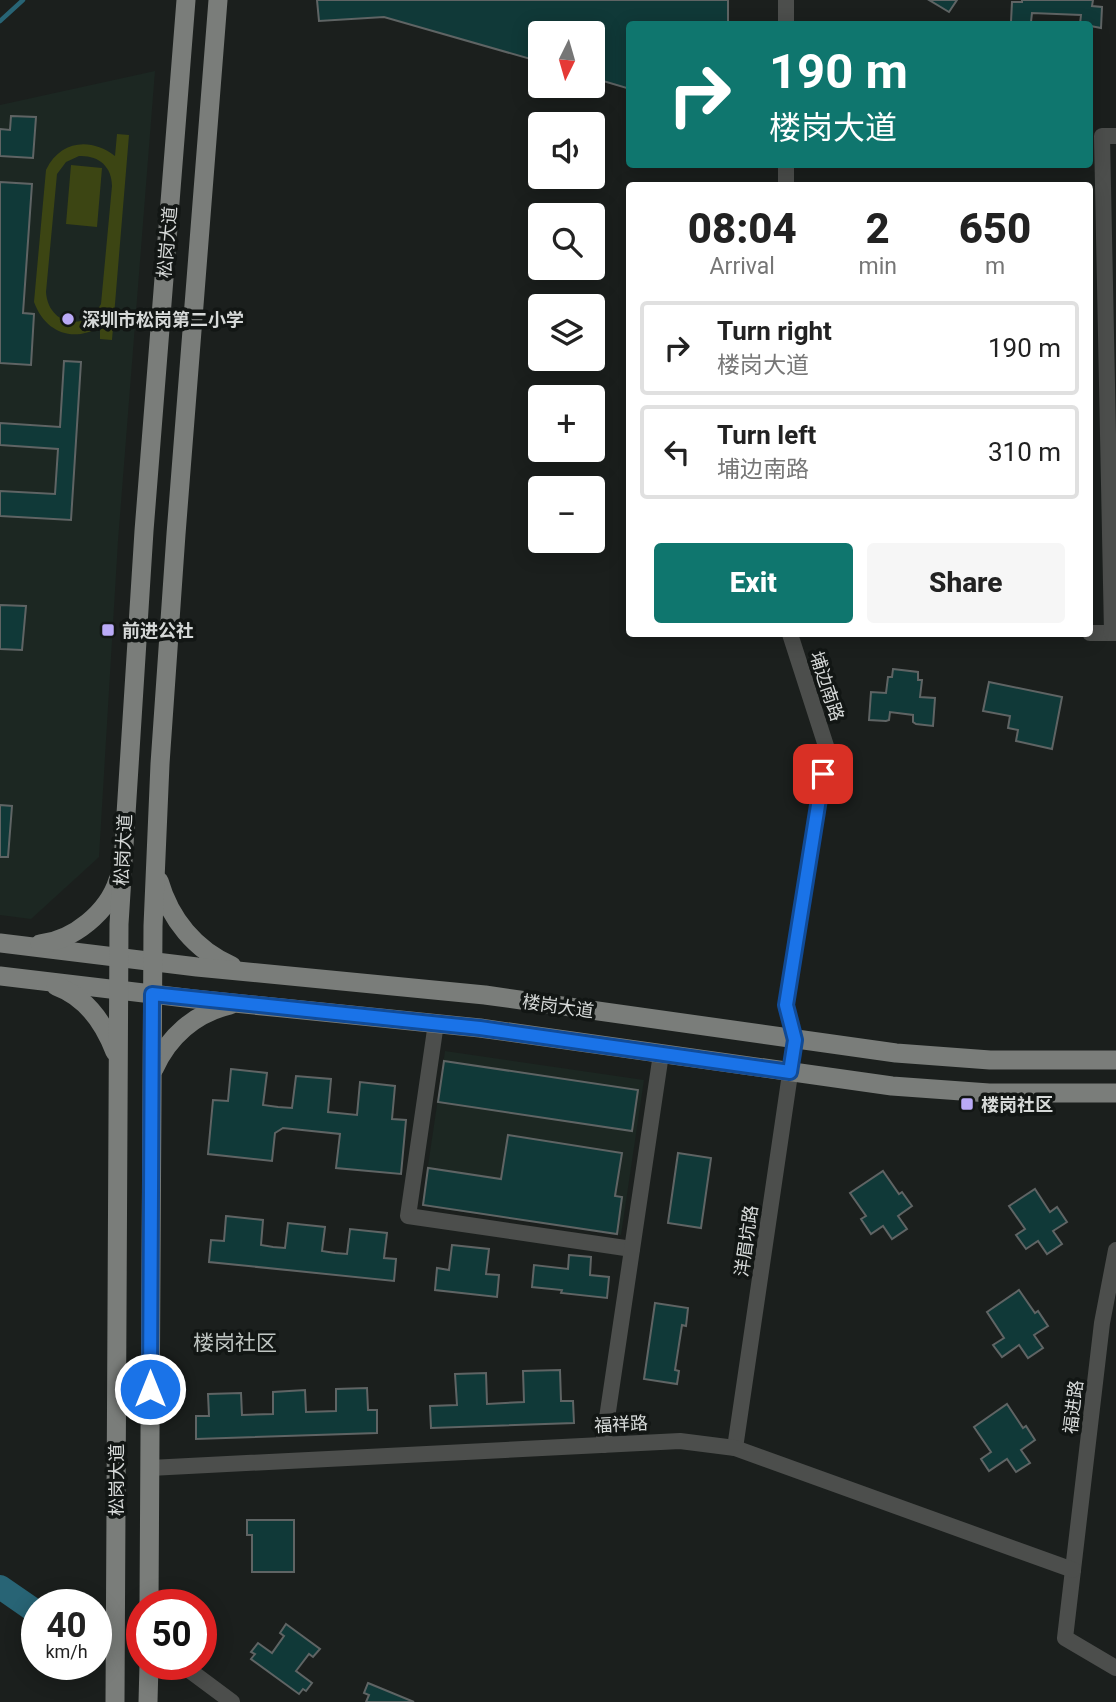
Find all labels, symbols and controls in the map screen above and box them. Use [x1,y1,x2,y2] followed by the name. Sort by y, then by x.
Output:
[528,21,606,98] north arrow
[528,21,605,553] map controls
[769,43,908,100] text: 190 m
[654,49,745,140] icon: right
[769,109,897,147] text: 楼岗大道
[528,112,605,189] button: sound
[528,203,605,280] button: search
[688,204,797,253] text: 08:04
[866,204,890,253] text: 2
[959,204,1031,253] text: 650
[153,205,181,279] street label: 松岗大道
[710,253,775,280] text: Arrival
[858,253,897,280] text: min
[985,253,1005,280] text: m
[528,294,605,371] button: layers
[82,309,244,330] place label: 深圳市松岗第二小学
[60,311,76,327] marker: 深圳市松岗第二小学
[717,316,832,346] text: Turn right
[658,329,696,367] icon: right
[988,333,1061,363] text: 190 m
[717,352,809,379] text: 楼岗大道
[528,385,605,462] button: +
[717,420,816,450] text: Turn left
[658,433,696,471] icon: left
[988,437,1061,467] text: 310 m
[717,456,809,483] text: 埔边南路
[528,476,605,553] button: −
[654,543,853,623] button: Exit
[867,543,1065,623] button: Share
[122,620,194,641] place label: 前进公社
[100,622,116,638] marker: 前进公社
[806,649,848,723] street label: 埔边南路
[793,744,853,804] pin
[804,755,842,793] icon: arrive
[111,813,135,887] street label: 松岗大道
[521,991,595,1021] street label: 楼岗大道
[981,1094,1053,1115] place label: 楼岗社区
[959,1096,975,1112] marker: 楼岗社区
[731,1204,761,1278] street label: 洋眉坑路
[193,1331,277,1355] district label: 楼岗社区
[113,1352,187,1426] position arrow
[1059,1379,1087,1435] street label: 福进路
[593,1412,649,1436] street label: 福祥路
[106,1444,127,1516] street label: 松岗大道
[126,1589,217,1680] speed limit sign: 50
[46,1605,87,1646] text: 40
[45,1641,88,1662] text: km/h

